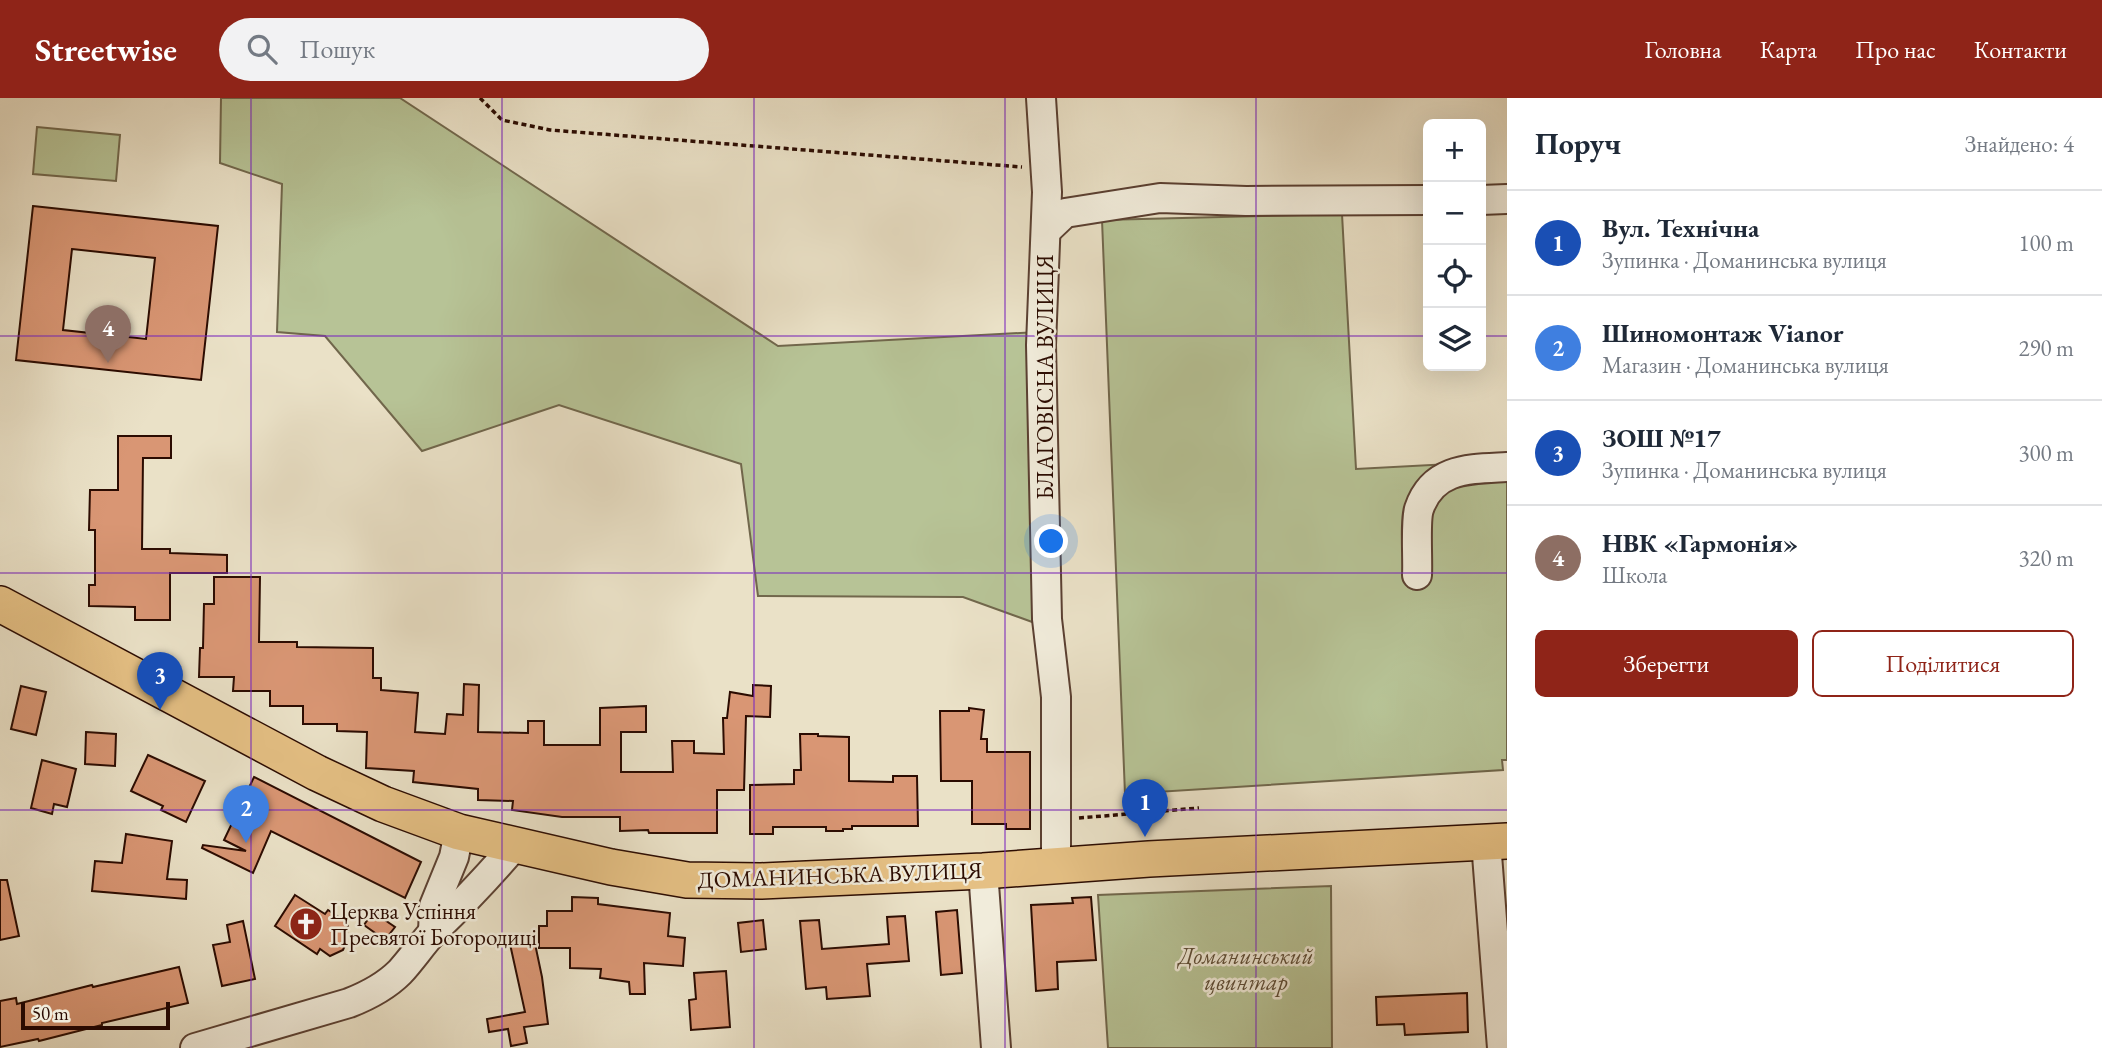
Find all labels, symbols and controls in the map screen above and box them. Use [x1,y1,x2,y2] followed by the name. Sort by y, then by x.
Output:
[219,18,709,81] search box
[35,28,177,71] text: Streetwise
[243,30,281,68] icon: search
[299,32,375,66] text: Пошук
[1644,34,1722,65] text: Головна
[1760,34,1817,65] text: Карта
[1855,34,1936,65] text: Про нас
[1974,34,2067,65] text: Контакти
[1423,119,1486,371] map controls
[1423,119,1486,182] button: +
[1535,124,1621,163] text: Поруч
[1965,129,2074,159] text: Знайдено: 4
[1423,182,1486,245] button: −
[1602,211,1759,245] text: Вул. Технічна
[1552,228,1564,258] text: 1
[2018,228,2074,258] text: 100 m
[1423,245,1486,308] button: locate
[1602,245,1887,275] text: Зупинка · Доманинська вулиця
[1030,254,1060,500] street label: БЛАГОВІСНА ВУЛИЦЯ
[85,305,131,363] pin: 4
[1423,308,1486,371] button: layers
[1602,316,1844,350] text: Шиномонтаж Vianor
[1552,333,1564,363] text: 2
[2018,333,2074,363] text: 290 m
[1602,350,1889,380] text: Магазин · Доманинська вулиця
[1602,421,1721,455] text: ЗОШ №17
[1552,438,1564,468] text: 3
[2018,438,2074,468] text: 300 m
[1602,455,1887,485] text: Зупинка · Доманинська вулиця
[1034,524,1068,558] your location
[1602,526,1798,560] text: НВК «Гармонія»
[1552,543,1564,573] text: 4
[2018,543,2074,573] text: 320 m
[1602,560,1667,590] text: Школа
[1535,630,1798,697] button: Зберегти
[1812,630,2074,697] button: Поділитися
[137,652,183,710] pin: 3
[1122,779,1168,837] pin: 1
[223,785,269,843] pin: 2
[697,855,983,895] street label: ДОМАНИНСЬКА ВУЛИЦЯ
[330,896,537,952] place label: Церква Успіння Пресвятої Богородиці
[287,905,325,943] church icon: Церква Успіння Пресвятої Богородиці
[1177,941,1314,997] park label: Доманинський цвинтар
[21,999,170,1031] scale bar
[32,1001,69,1026] text: 50 m

